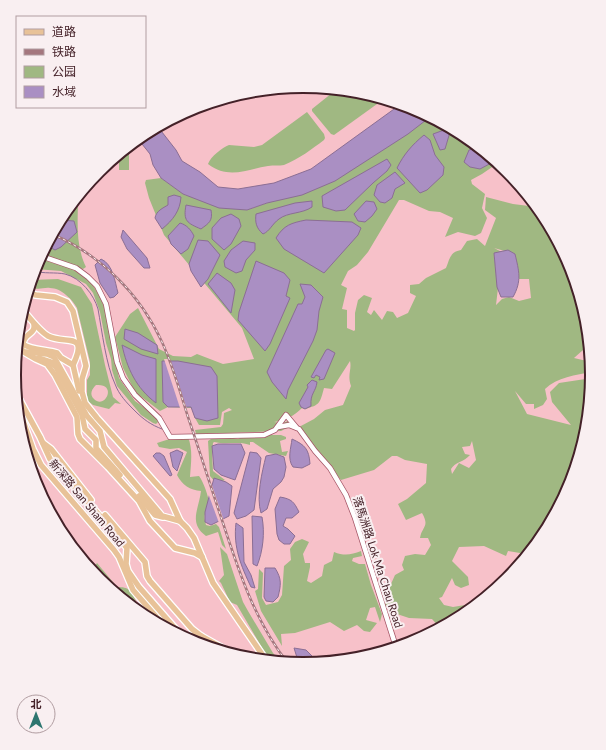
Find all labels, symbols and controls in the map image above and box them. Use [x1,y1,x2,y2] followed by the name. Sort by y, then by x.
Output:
[16,16,146,108] legend
[52,24,76,39] text: 道路
[52,44,76,59] text: 铁路
[52,64,76,79] text: 公园
[52,84,76,99] text: 水域
[47,456,128,549] street label: 新深路 San Sham Road
[351,495,406,629] street label: 落馬洲路 Lok Ma Chau Road
[16,694,56,734] north arrow
[31,697,42,710] text: 北

